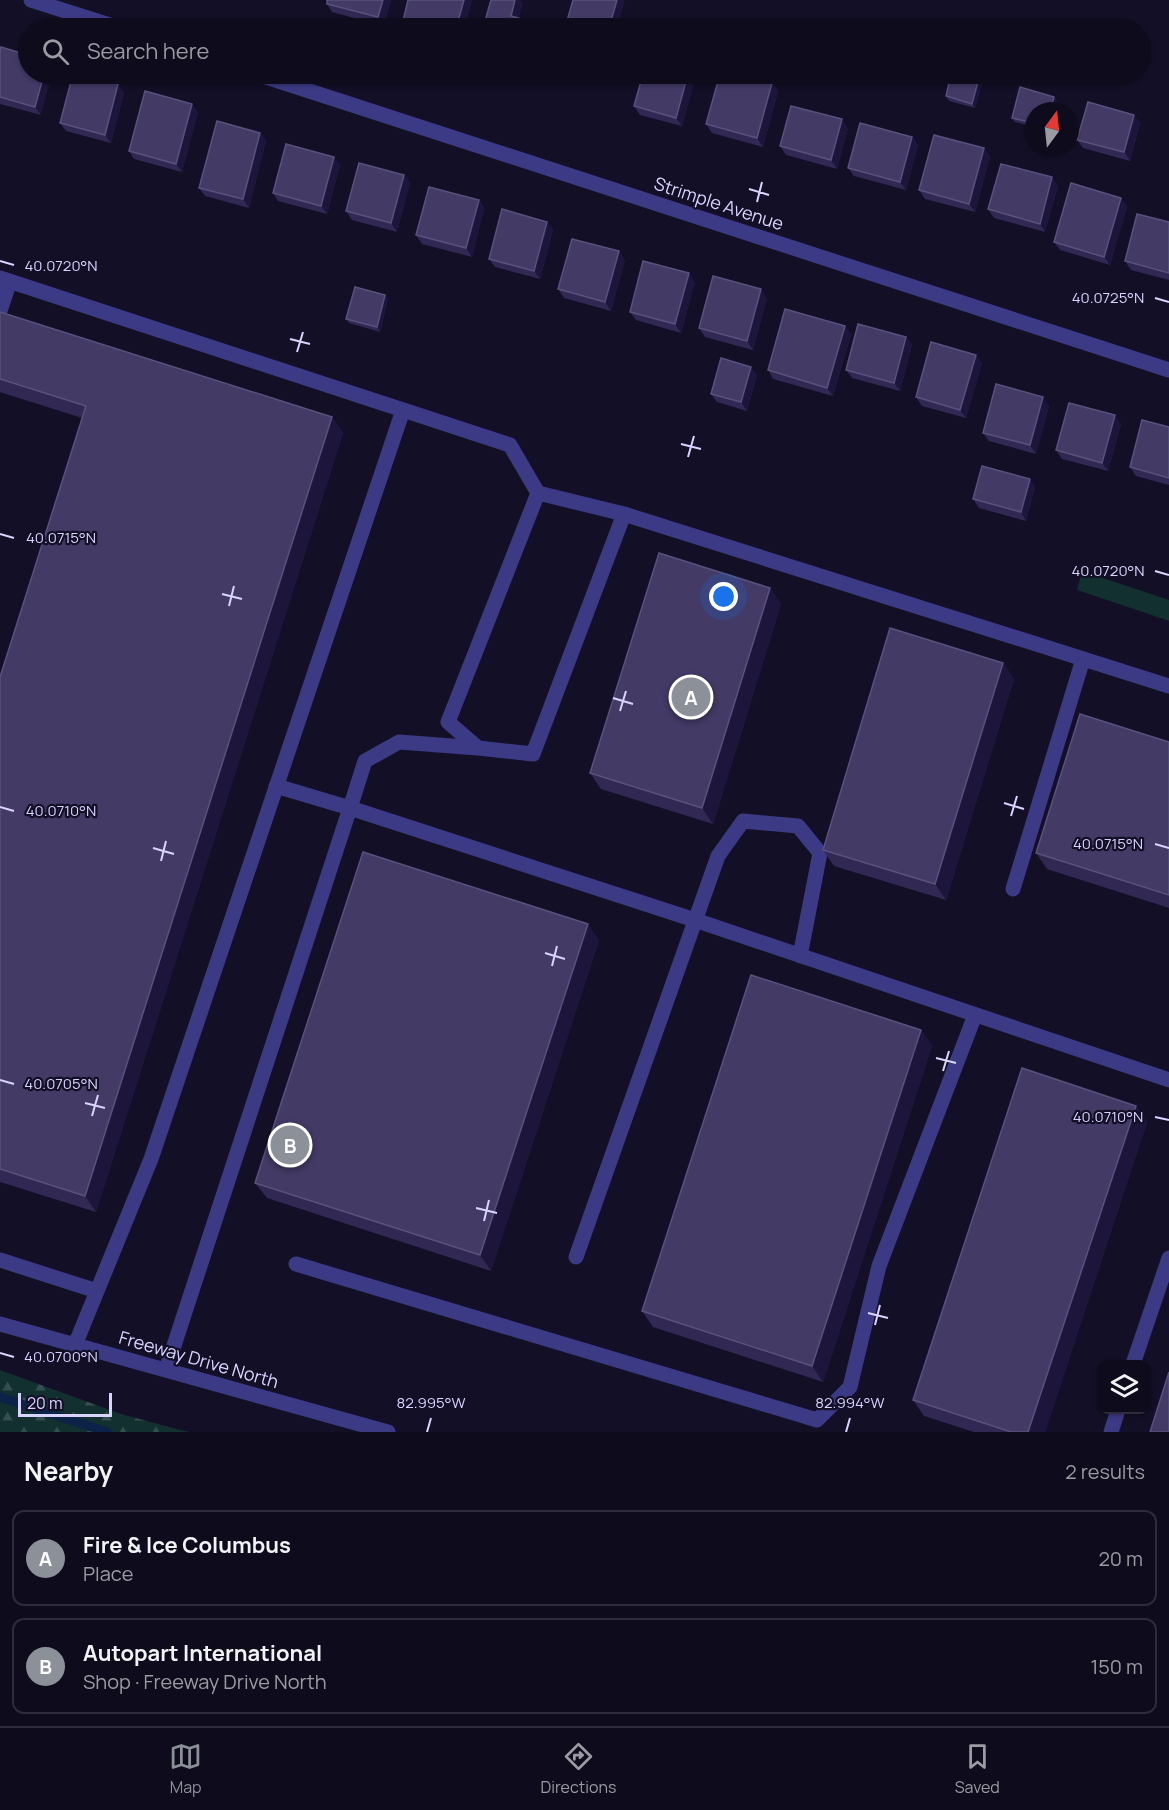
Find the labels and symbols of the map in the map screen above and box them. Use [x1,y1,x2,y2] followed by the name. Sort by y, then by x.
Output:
[1025,102,1079,156] north arrow
[651,171,787,235] street label: Strimple Avenue
[24,255,98,276] text: 40.0720°N
[1072,287,1144,308] text: 40.0725°N
[26,527,96,548] text: 40.0715°N
[1071,560,1145,581] text: 40.0720°N
[709,582,738,611] your location
[672,674,710,720] pin: A
[26,800,96,821] text: 40.0710°N
[1073,833,1143,854] text: 40.0715°N
[24,1073,98,1094] text: 40.0705°N
[1073,1106,1143,1127] text: 40.0710°N
[270,1122,310,1168] pin: B
[116,1325,282,1393] street label: Freeway Drive North
[24,1346,98,1367] text: 40.0700°N
[18,1390,112,1418] scale bar
[396,1392,466,1413] text: 82.995°W
[815,1392,885,1413] text: 82.994°W

